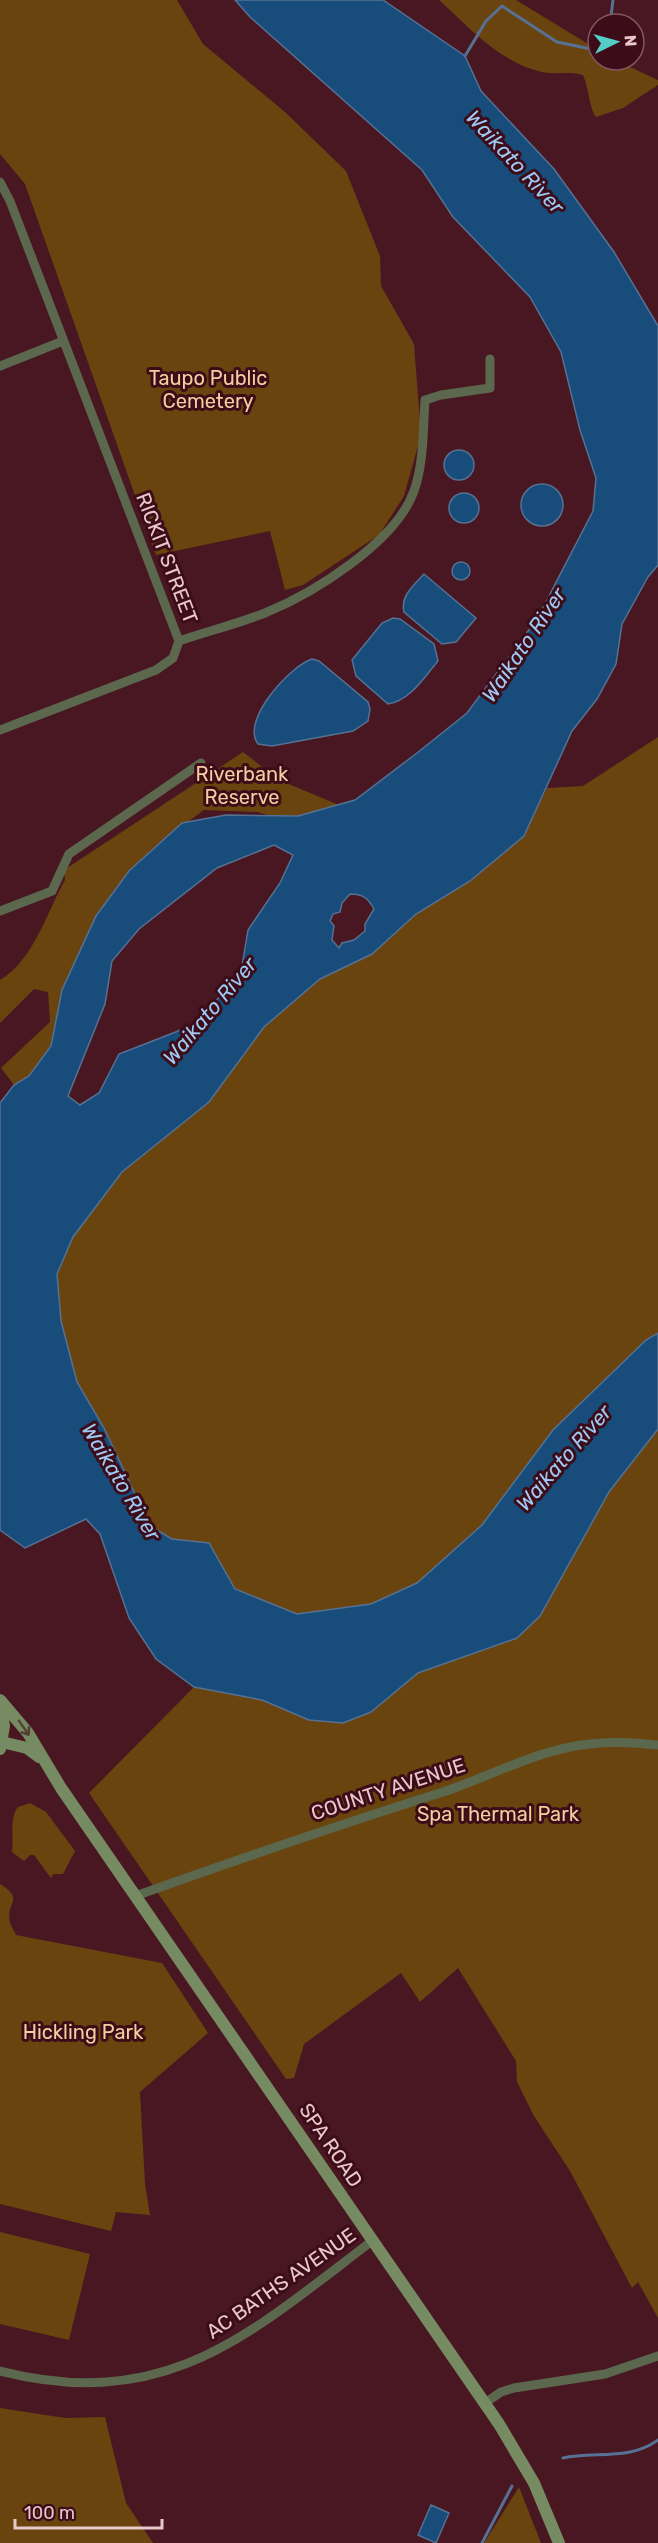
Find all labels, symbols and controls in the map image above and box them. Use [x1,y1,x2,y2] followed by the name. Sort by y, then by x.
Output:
[586,12,646,72] north arrow
[620,34,640,47] text: N
[461,105,570,219] water label: Waikato River
[149,366,267,413] park label: Taupo Public Cemetery
[131,489,203,627] street label: RICKIT STREET
[476,582,572,707] water label: Waikato River
[196,762,289,809] park label: Riverbank Reserve
[157,951,262,1069] water label: Waikato River
[511,1399,617,1516] water label: Waikato River
[77,1419,167,1546] water label: Waikato River
[18,1719,30,1736] one-way arrow
[308,1753,468,1825] street label: COUNTY AVENUE
[417,1802,580,1826] park label: Spa Thermal Park
[23,2020,144,2044] park label: Hickling Park
[294,2099,368,2191] street label: SPA ROAD
[202,2222,360,2344] street label: AC BATHS AVENUE
[15,2492,162,2530] scale bar
[24,2502,75,2524] text: 100 m

